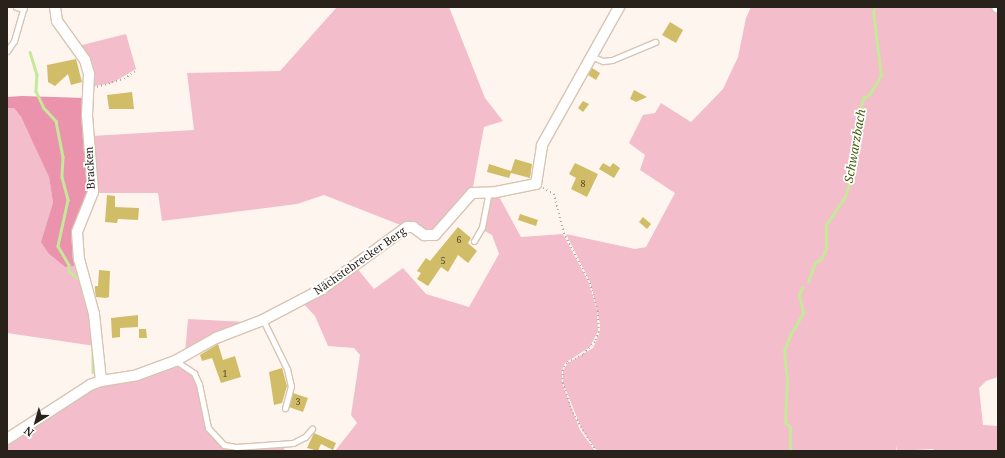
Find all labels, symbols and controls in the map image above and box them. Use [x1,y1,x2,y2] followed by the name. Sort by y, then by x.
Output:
[841,108,869,184] water label: Schwarzbach
[82,146,98,190] street label: Bracken
[580,179,586,189] house number: 8
[311,224,409,298] street label: Nächstebrecker Berg
[456,235,462,245] house number: 6
[440,256,446,266] house number: 5
[222,369,228,379] house number: 1
[295,397,301,407] house number: 3
[16,402,56,442] north arrow
[21,423,36,441] text: N

